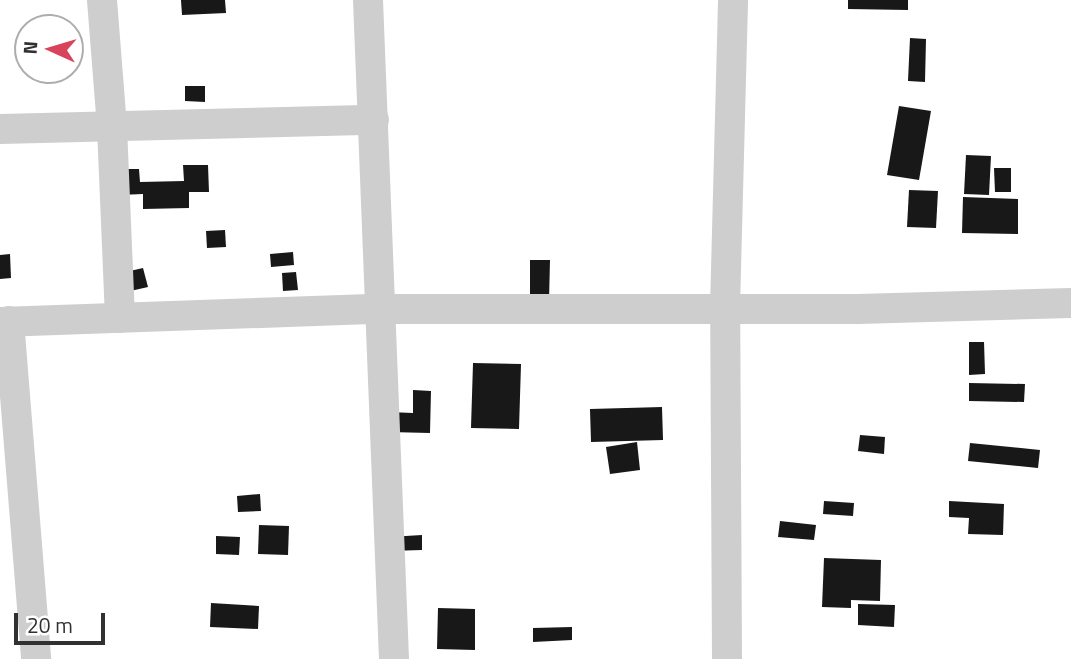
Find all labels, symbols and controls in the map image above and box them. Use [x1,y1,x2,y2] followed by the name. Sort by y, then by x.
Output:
[14,14,84,84] north arrow
[15,40,44,55] text: N
[18,600,108,644] scale bar
[27,609,73,641] text: 20 m

